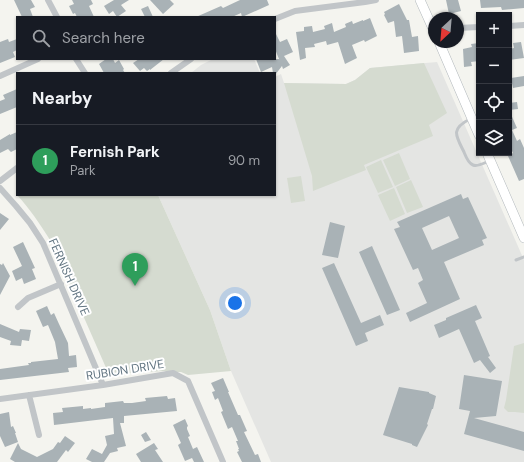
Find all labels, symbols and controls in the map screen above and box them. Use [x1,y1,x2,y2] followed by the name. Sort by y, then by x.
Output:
[428,12,464,48] north arrow
[476,12,512,156] map controls
[476,12,512,48] button: +
[16,16,276,60] search box
[30,27,52,49] icon: search
[62,28,145,48] text: Search here
[476,48,512,84] button: −
[476,84,512,120] button: locate
[32,87,92,109] text: Nearby
[476,120,512,156] button: layers
[70,142,160,162] text: Fernish Park
[43,152,47,169] text: 1
[228,152,260,169] text: 90 m
[70,162,96,179] text: Park
[45,236,93,318] street label: FERNISH DRIVE
[122,253,148,286] pin: 1
[225,293,245,313] your location
[85,356,165,384] street label: RUBION DRIVE

